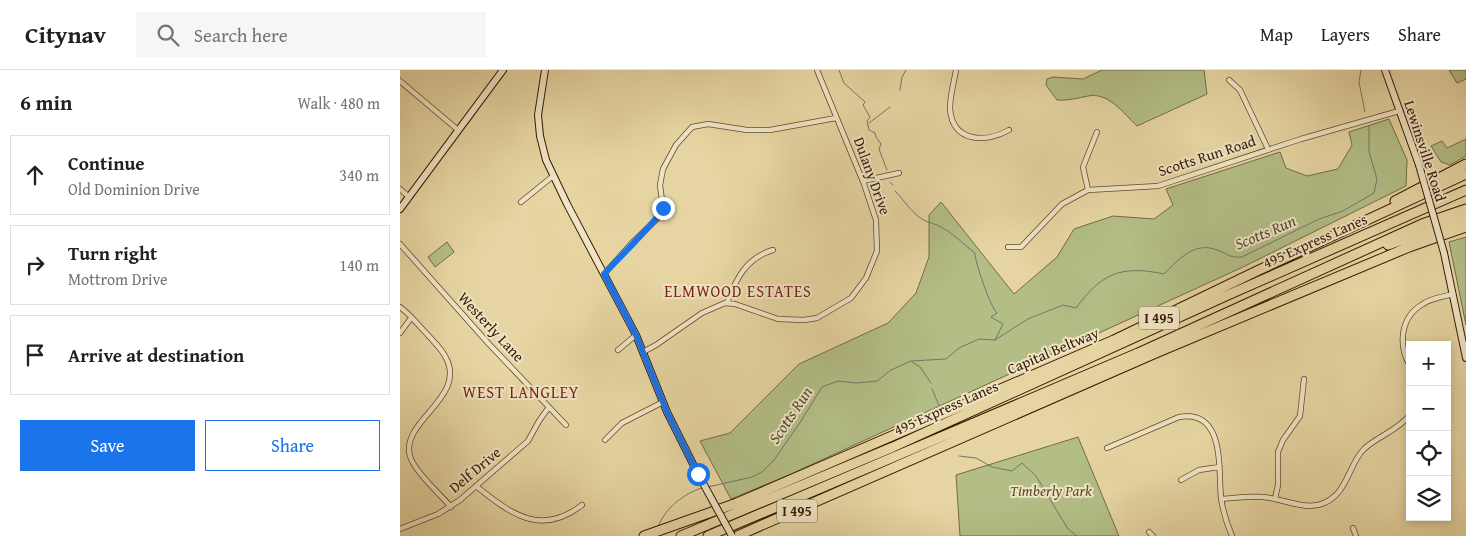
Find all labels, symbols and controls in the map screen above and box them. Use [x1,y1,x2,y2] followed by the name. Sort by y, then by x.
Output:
[136,12,486,57] search box
[25,17,106,52] text: Citynav
[154,21,182,49] icon: search
[194,21,288,49] text: Search here
[1260,21,1293,48] text: Map
[1321,21,1370,48] text: Layers
[1398,21,1441,48] text: Share
[20,87,72,118] text: 6 min
[297,91,380,115] text: Walk · 480 m
[1399,97,1452,204] street label: Lewinsville Road
[1155,130,1258,181] street label: Scotts Run Road
[849,134,896,218] street label: Dulany Drive
[68,149,145,177] text: Continue
[21,161,49,189] icon: ahead
[339,163,379,187] text: 340 m
[68,177,200,201] text: Old Dominion Drive
[652,197,675,220] route end
[1231,208,1299,256] water label: Scotts Run
[1259,208,1370,273] street label: 495 Express Lanes
[68,239,157,267] text: Turn right
[21,251,49,279] icon: right
[339,253,379,277] text: 140 m
[68,267,168,291] text: Mottrom Drive
[664,279,812,303] district label: ELMWOOD ESTATES
[453,287,529,366] street label: Westerly Lane
[1139,307,1179,330] road number: I 495
[1004,322,1102,379] street label: Capital Beltway
[21,341,49,369] icon: arrive
[68,341,244,369] text: Arrive at destination
[1406,341,1451,521] map controls
[1406,341,1451,386] button: +
[890,375,1001,440] street label: 495 Express Lanes
[463,380,579,404] district label: WEST LANGLEY
[762,382,818,448] water label: Scotts Run
[1406,386,1451,431] button: −
[20,420,195,471] button: Save
[205,420,380,471] button: Share
[1406,431,1451,476] button: locate
[444,442,505,498] street label: Delf Drive
[687,463,710,486] route start
[1406,476,1451,521] button: layers
[1010,480,1092,501] park label: Timberly Park
[777,500,817,522] road number: I 495

